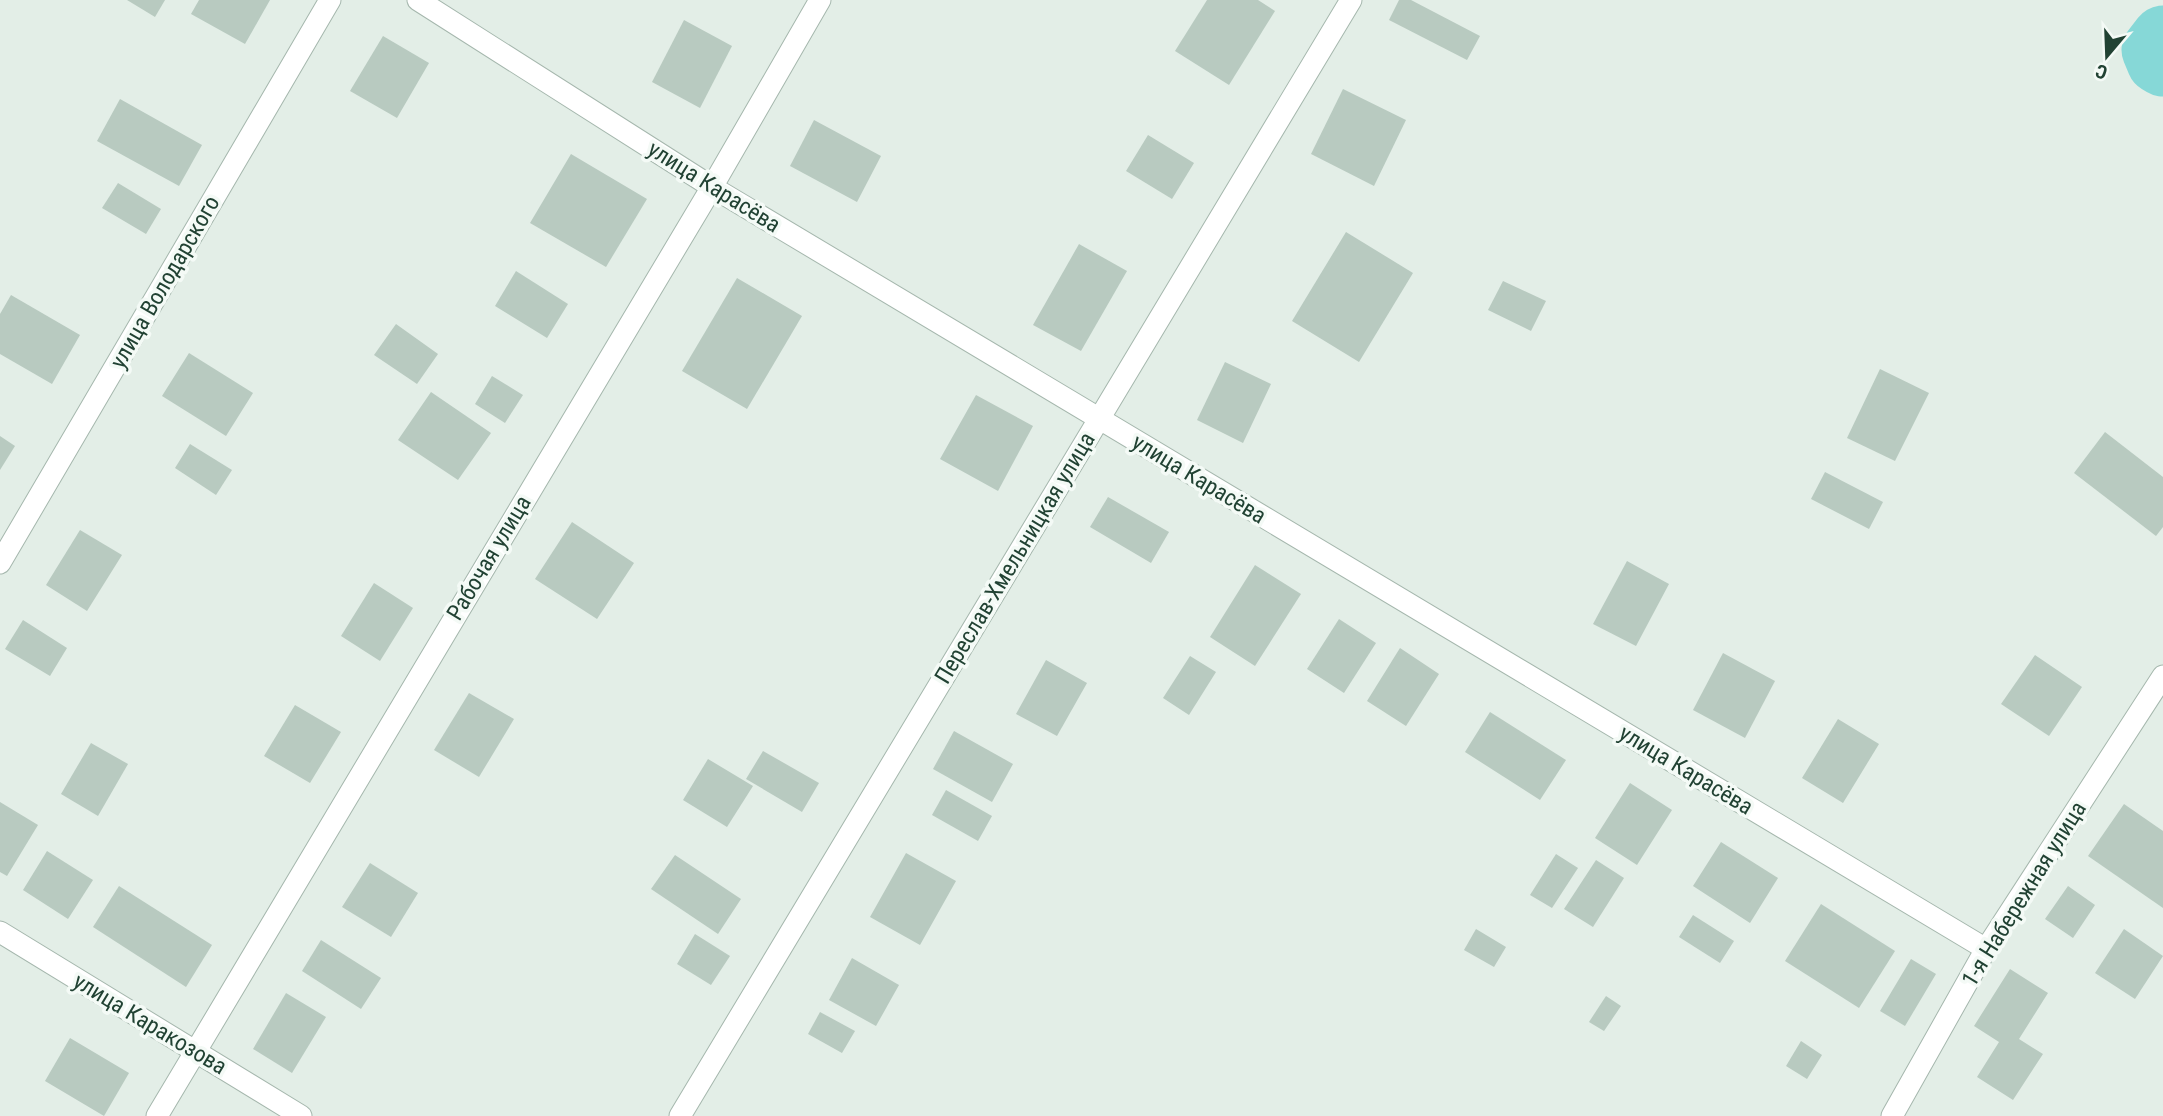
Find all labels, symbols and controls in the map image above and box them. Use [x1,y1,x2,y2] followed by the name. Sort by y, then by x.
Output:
[2072,21,2142,91] north arrow
[2093,59,2110,84] text: С
[643,135,785,239] street label: улица Карасёва
[105,191,225,373] street label: улица Володарского
[929,427,1101,689] street label: Переслав-Хмельницкая улица
[1127,428,1271,530] street label: улица Карасёва
[441,491,537,625] street label: Рабочая улица
[1614,719,1758,821] street label: улица Карасёва
[1956,797,2092,991] street label: 1-я Набережная улица
[68,968,232,1080] street label: улица Каракозова

